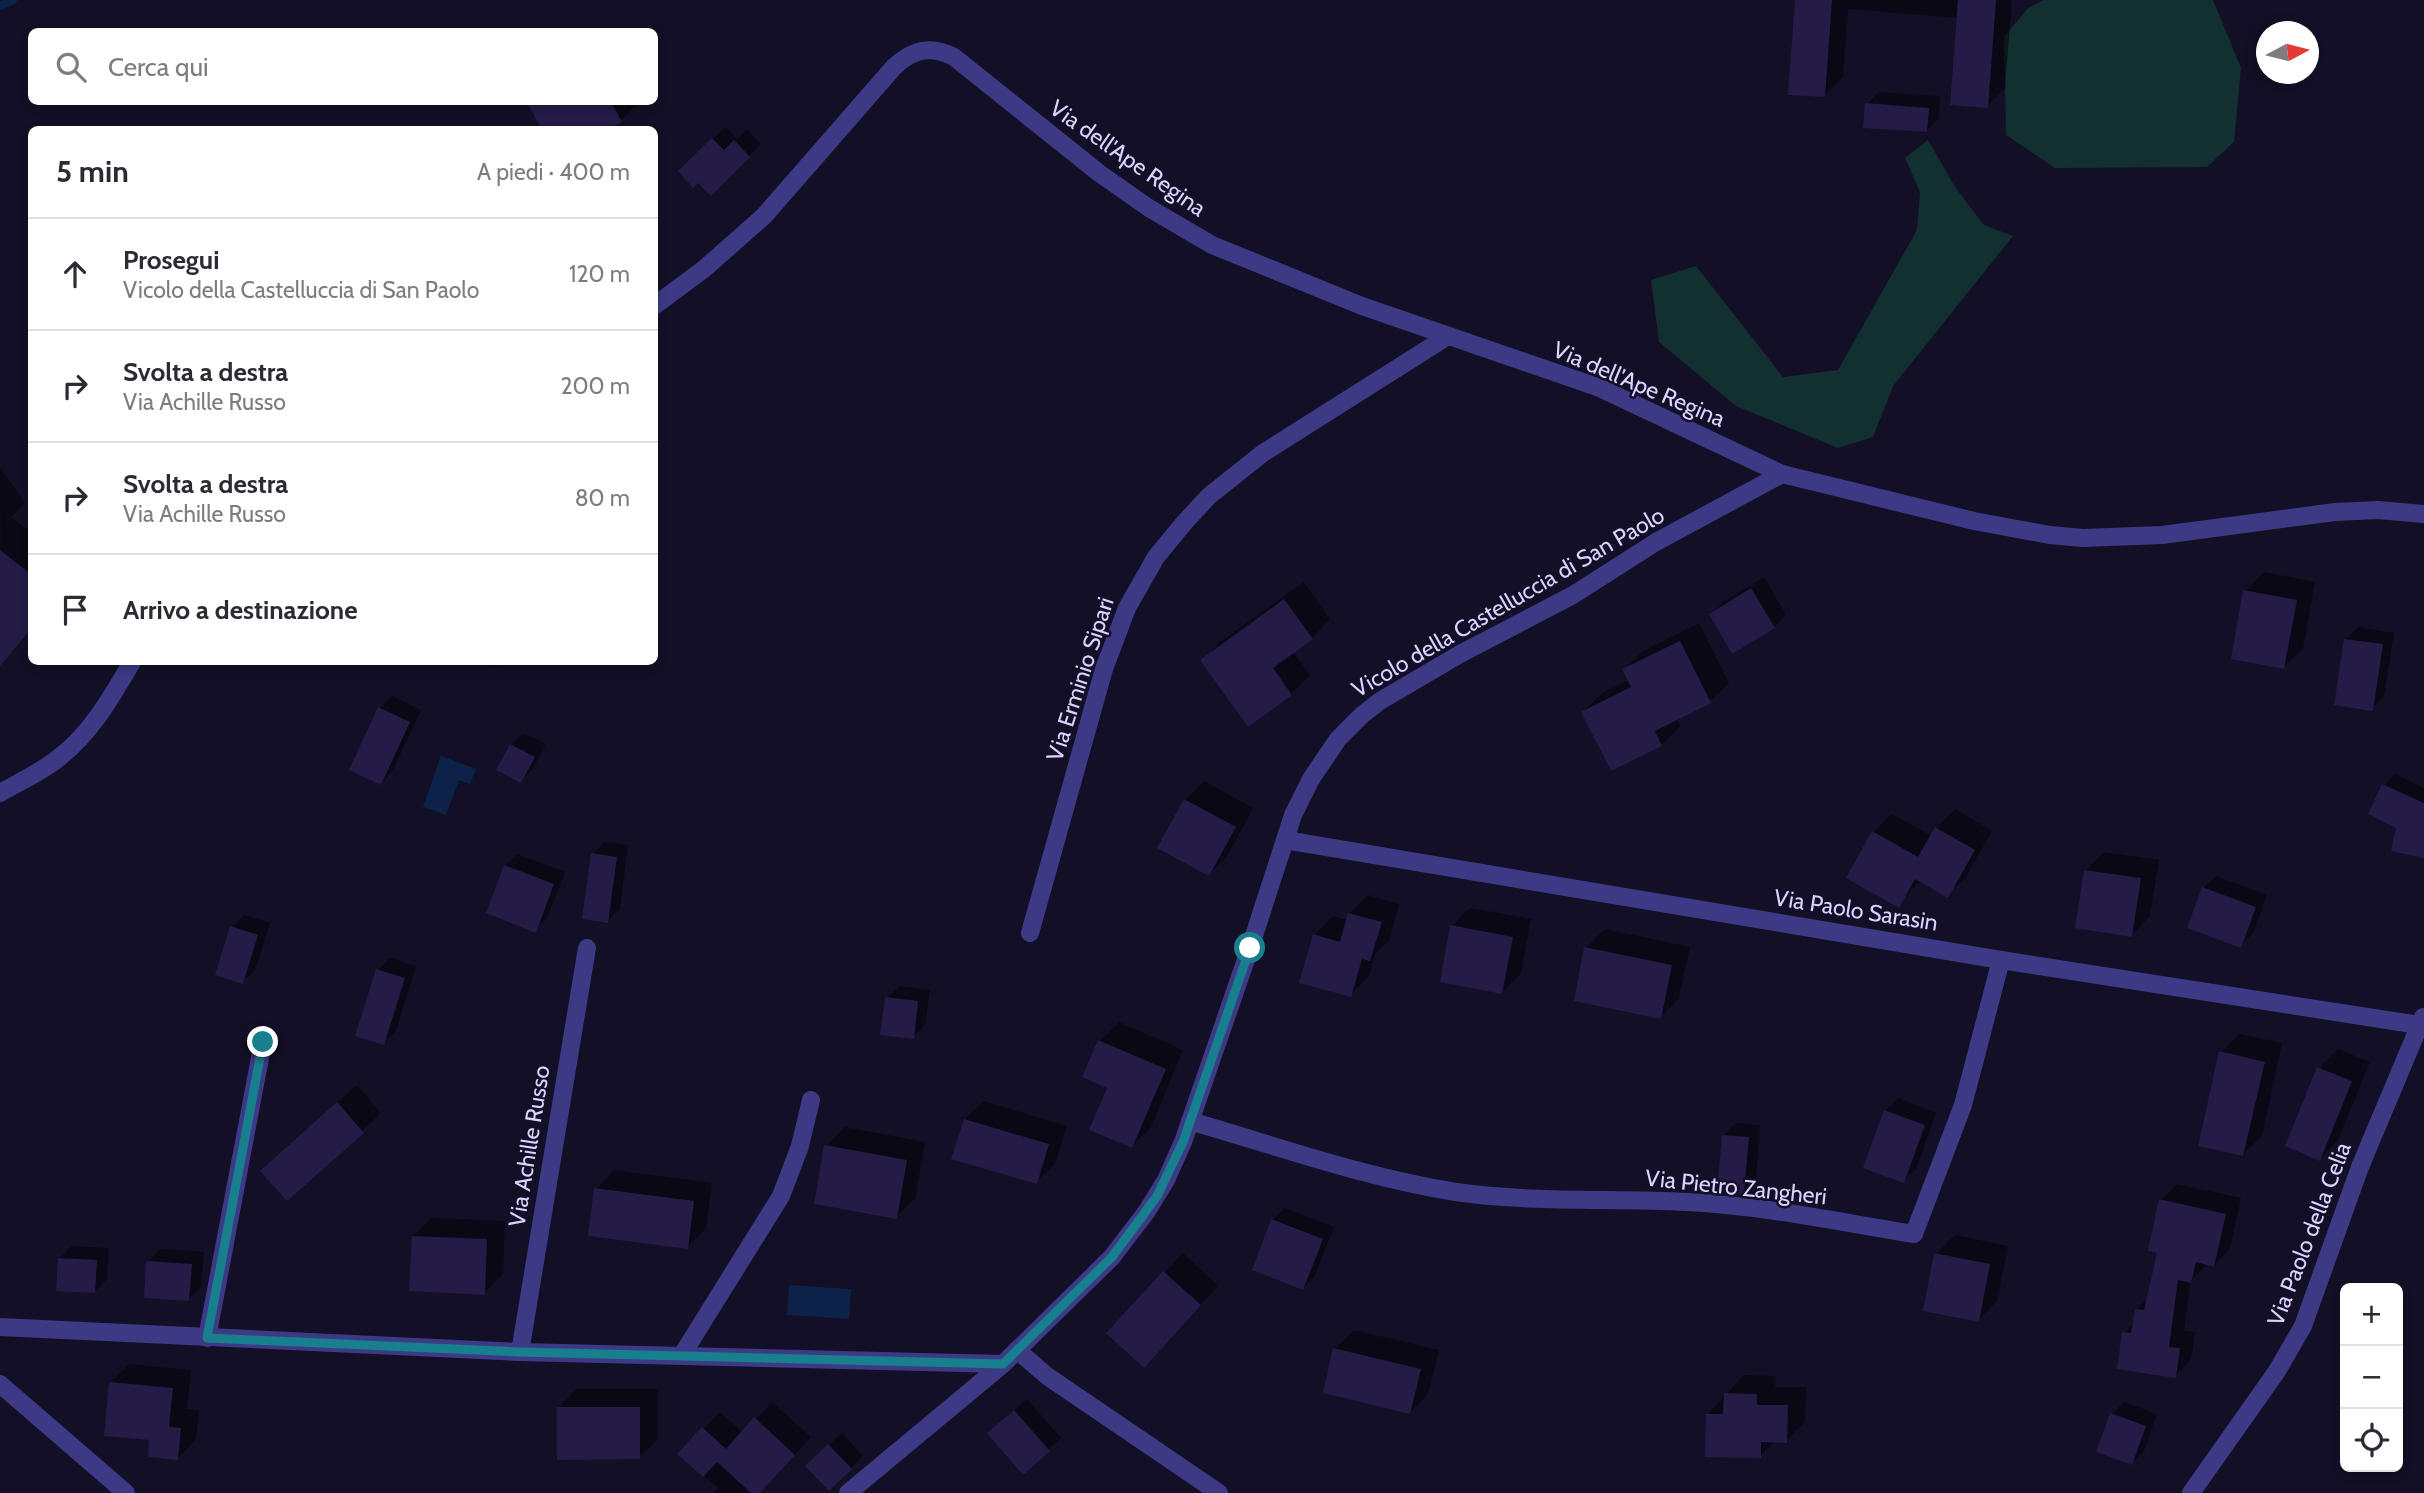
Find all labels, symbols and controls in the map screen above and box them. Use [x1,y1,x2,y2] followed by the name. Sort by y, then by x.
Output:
[2256,21,2319,84] north arrow
[28,28,658,105] search box
[52,48,90,86] icon: search
[108,51,209,83] text: Cerca qui
[1045,94,1211,222] street label: Via dell'Ape Regina
[56,153,129,190] text: 5 min
[477,158,630,186] text: A piedi · 400 m
[123,244,219,276] text: Prosegui
[56,255,94,293] icon: ahead
[569,260,630,288] text: 120 m
[123,276,479,304] text: Vicolo della Castelluccia di San Paolo
[1549,335,1729,433] street label: Via dell'Ape Regina
[123,356,288,388] text: Svolta a destra
[56,367,94,405] icon: right
[560,372,630,400] text: 200 m
[123,388,286,416] text: Via Achille Russo
[123,468,288,500] text: Svolta a destra
[56,479,94,517] icon: right
[575,484,630,512] text: 80 m
[123,500,286,528] text: Via Achille Russo
[1347,501,1669,703] street label: Vicolo della Castelluccia di San Paolo
[56,591,94,629] icon: arrive
[1040,593,1120,765] street label: Via Erminio Sipari
[123,594,358,626] text: Arrivo a destinazione
[1772,883,1940,937] street label: Via Paolo Sarasin
[1234,932,1265,963] route start
[247,1026,278,1057] route end
[502,1063,556,1229] street label: Via Achille Russo
[2261,1138,2357,1330] street label: Via Paolo della Celia
[1644,1164,1828,1210] street label: Via Pietro Zangheri
[2340,1283,2403,1472] map controls
[2340,1283,2403,1346] button: +
[2340,1346,2403,1409] button: −
[2340,1409,2403,1472] button: locate

